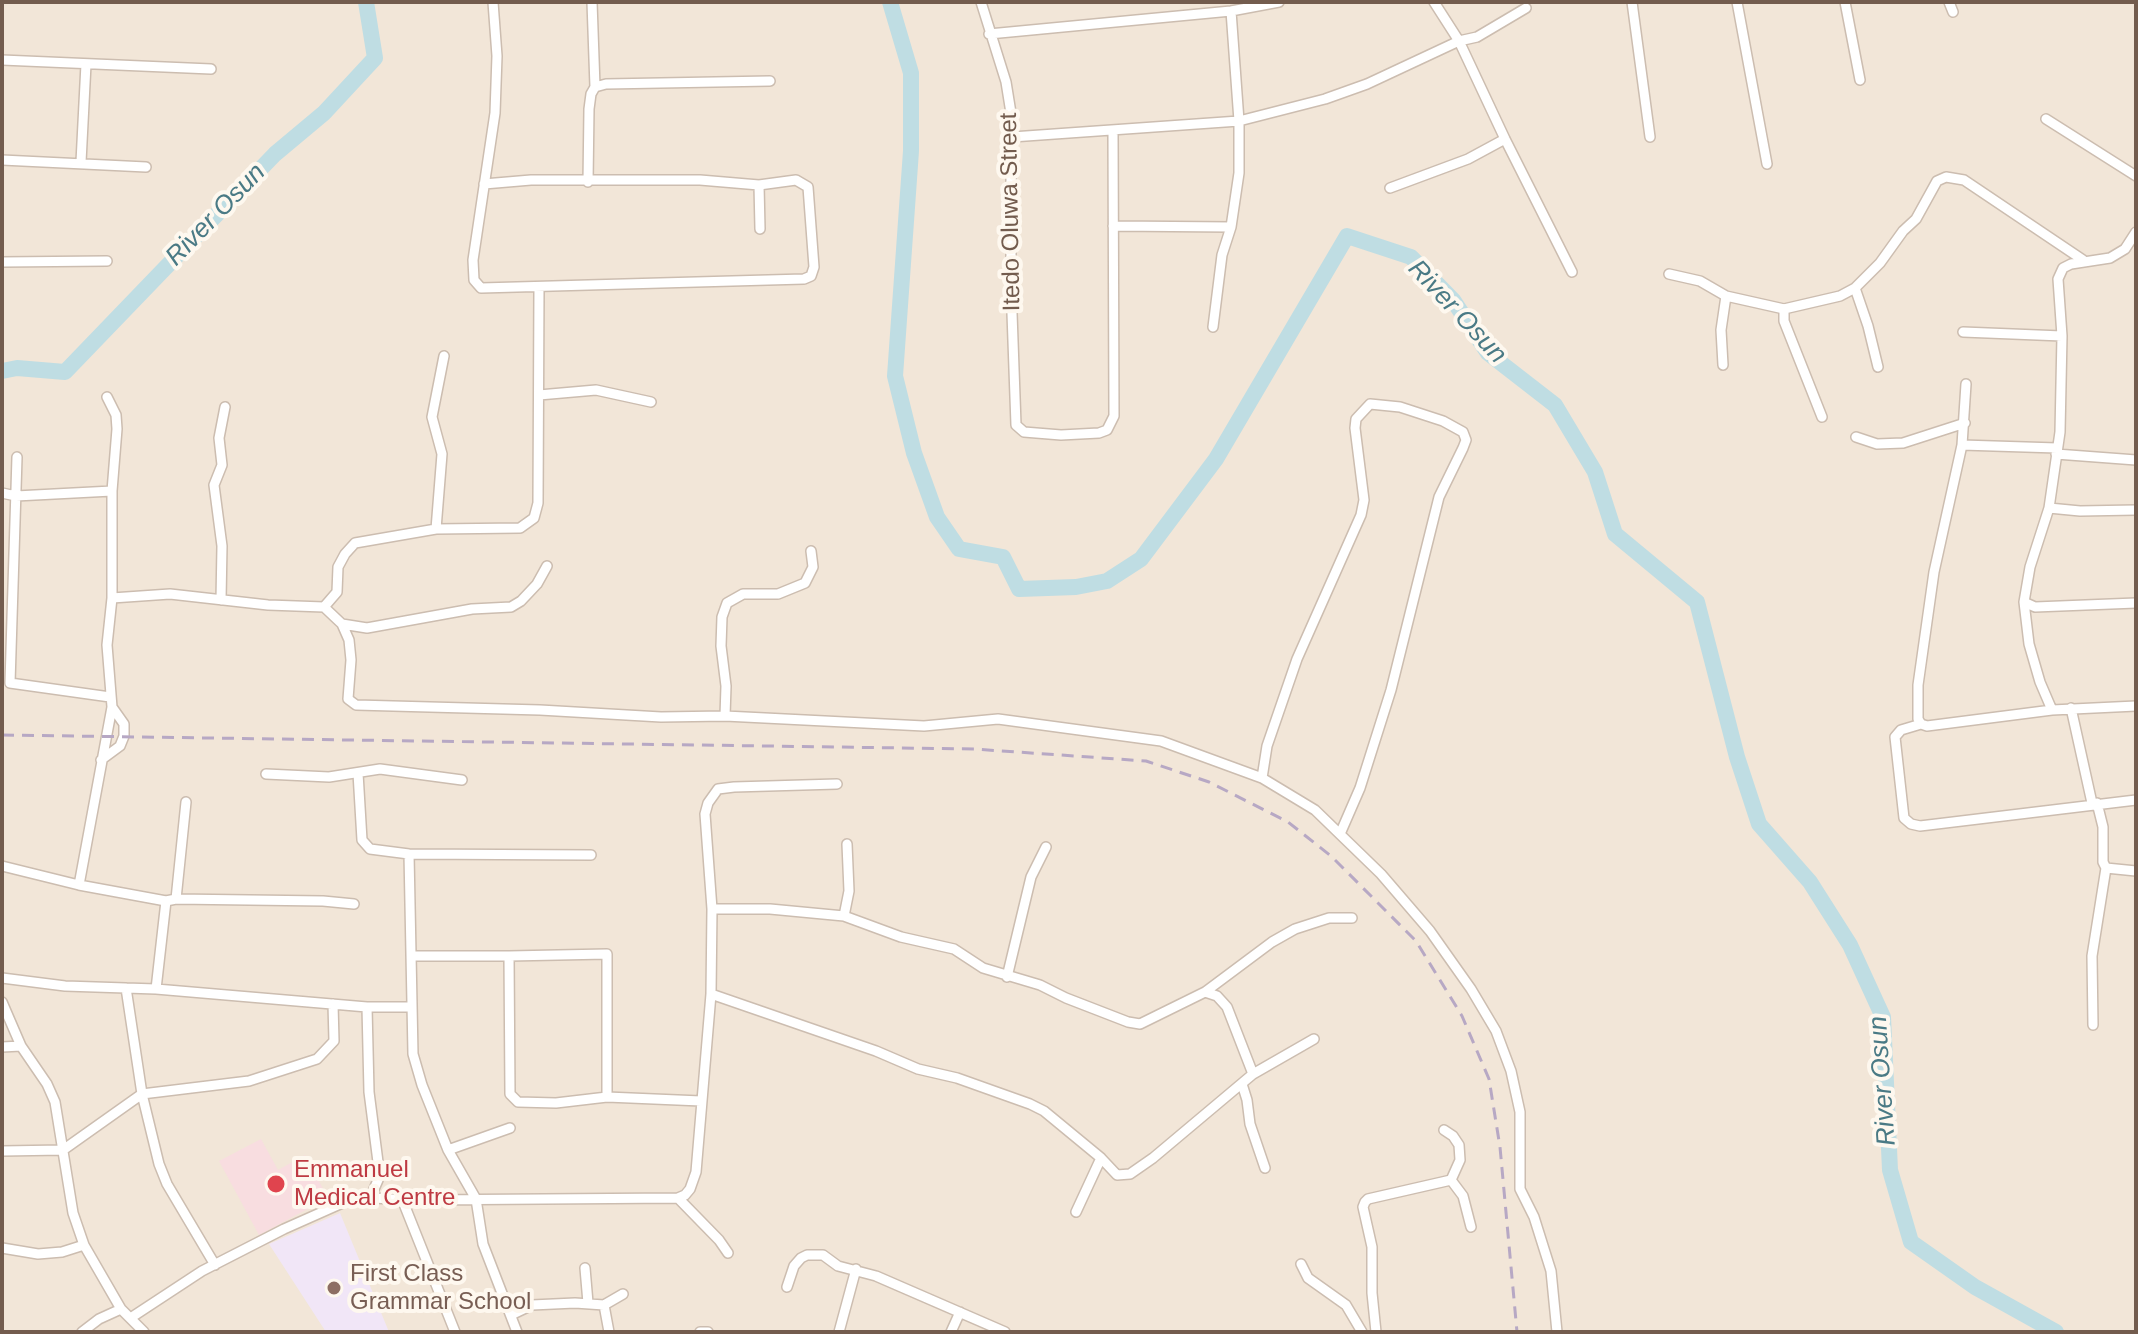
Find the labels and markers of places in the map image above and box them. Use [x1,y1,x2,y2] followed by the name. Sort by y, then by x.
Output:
[294,1156,455,1212] place label: Emmanuel Medical Centre
[265,1173,287,1195] marker: Emmanuel Medical Centre
[350,1260,531,1316] place label: First Class Grammar School
[325,1279,343,1297] marker: First Class Grammar School

